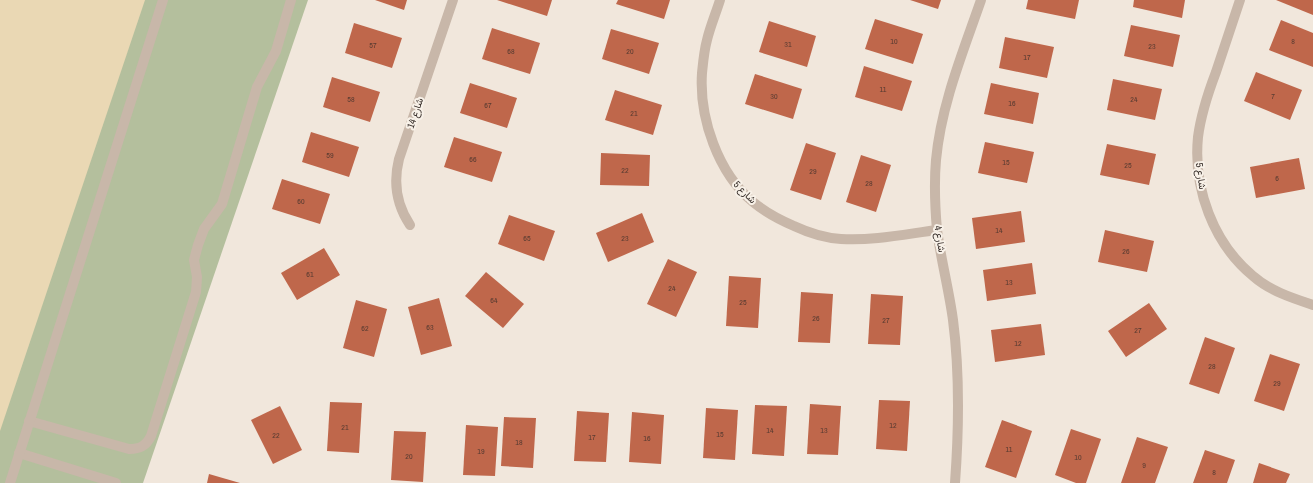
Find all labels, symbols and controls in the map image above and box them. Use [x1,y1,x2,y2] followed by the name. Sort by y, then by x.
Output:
[890,36,898,46] house number: 10
[1291,36,1295,46] house number: 8
[784,39,792,49] house number: 31
[369,40,377,50] house number: 57
[1148,41,1156,51] house number: 23
[507,46,515,56] house number: 68
[626,46,634,56] house number: 20
[1023,52,1031,62] house number: 17
[880,84,887,94] house number: 11
[770,91,778,101] house number: 30
[1271,91,1275,101] house number: 7
[347,94,355,104] house number: 58
[1130,94,1138,104] house number: 24
[404,96,426,130] street label: شارع 14
[1008,98,1016,108] house number: 16
[484,100,492,110] house number: 67
[630,108,638,118] house number: 21
[326,150,334,160] house number: 59
[469,154,477,164] house number: 66
[1002,157,1010,167] house number: 15
[1124,160,1132,170] house number: 25
[1193,162,1209,190] street label: شارع 5
[621,165,629,175] house number: 22
[809,166,817,176] house number: 29
[1275,173,1279,183] house number: 6
[731,178,759,206] street label: شارع 5
[865,178,873,188] house number: 28
[297,196,305,206] house number: 60
[931,225,949,253] street label: شارع 4
[995,225,1003,235] house number: 14
[523,233,531,243] house number: 65
[621,233,629,243] house number: 23
[1122,246,1130,256] house number: 26
[306,269,314,279] house number: 61
[1005,277,1013,287] house number: 13
[668,283,676,293] house number: 24
[490,295,498,305] house number: 64
[739,297,747,307] house number: 25
[812,313,820,323] house number: 26
[882,315,890,325] house number: 27
[426,322,434,332] house number: 63
[361,323,369,333] house number: 62
[1134,325,1142,335] house number: 27
[1014,338,1022,348] house number: 12
[1208,361,1216,371] house number: 28
[1273,378,1281,388] house number: 29
[889,420,897,430] house number: 12
[341,422,349,432] house number: 21
[766,425,774,435] house number: 14
[820,425,828,435] house number: 13
[716,429,724,439] house number: 15
[272,430,280,440] house number: 22
[588,432,596,442] house number: 17
[643,433,651,443] house number: 16
[515,437,523,447] house number: 18
[1006,444,1013,454] house number: 11
[477,446,485,456] house number: 19
[405,451,413,461] house number: 20
[1074,452,1082,462] house number: 10
[1142,460,1146,470] house number: 9
[1212,467,1216,477] house number: 8

